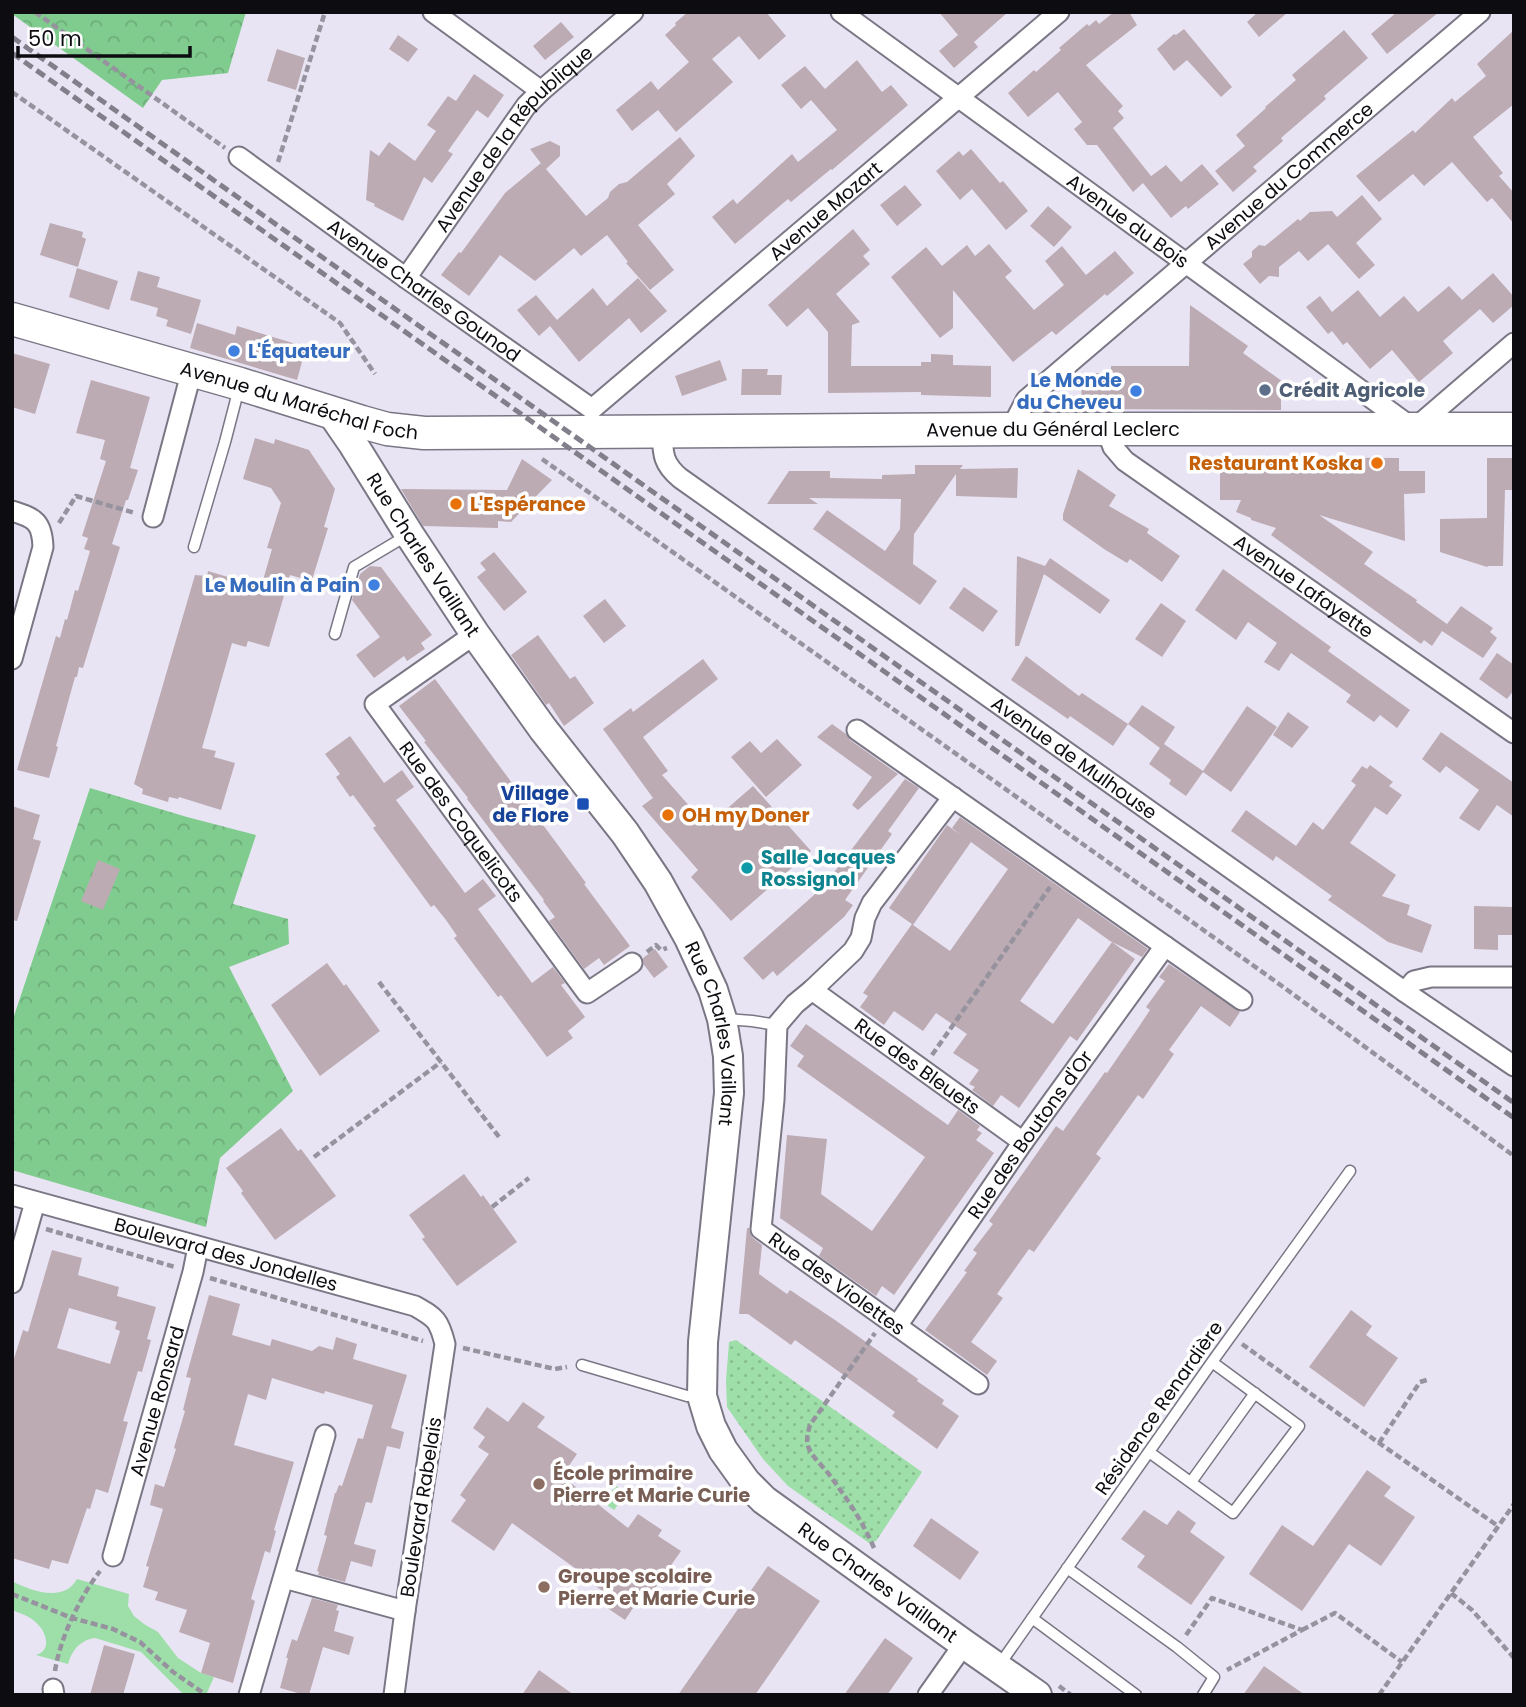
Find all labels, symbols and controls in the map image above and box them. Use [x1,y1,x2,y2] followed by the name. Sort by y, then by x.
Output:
[18,14,189,58] scale bar
[28,24,82,53] text: 50 m
[429,39,598,237] street label: Avenue de la République
[1198,96,1379,256] street label: Avenue du Commerce
[763,155,887,267] street label: Avenue Mozart
[1061,167,1195,274] street label: Avenue du Bois
[322,212,526,368] street label: Avenue Charles Gounod
[248,338,351,365] place label: L'Équateur
[226,343,242,359] marker: L'Équateur
[177,354,420,446] street label: Avenue du Maréchal Foch
[1017,367,1122,416] place label: Le Monde du Cheveu
[1279,377,1425,404] place label: Crédit Agricole
[1257,382,1273,398] marker: Crédit Agricole
[1128,383,1144,399] marker: Le Monde du Cheveu
[926,415,1180,443] street label: Avenue du Général Leclerc
[1189,450,1363,477] place label: Restaurant Koska
[1369,455,1385,471] marker: Restaurant Koska
[360,467,487,642] street label: Rue Charles Vaillant
[470,491,586,518] place label: L'Espérance
[448,496,464,512] marker: L'Espérance
[1229,528,1379,644] street label: Avenue Lafayette
[205,572,360,599] place label: Le Moulin à Pain
[366,577,382,593] marker: Le Moulin à Pain
[986,689,1163,826] street label: Avenue de Mulhouse
[393,736,530,908] street label: Rue des Coquelicots
[492,780,569,829] place label: Village de Flore
[575,796,591,812] marker: Village de Flore
[682,802,810,829] place label: OH my Doner
[660,807,676,823] marker: OH my Doner
[761,844,896,893] place label: Salle Jacques Rossignol
[739,860,755,876] marker: Salle Jacques Rossignol
[679,937,743,1127] street label: Rue Charles Vaillant
[849,1011,986,1121] street label: Rue des Bleuets
[961,1045,1099,1224] street label: Rue des Boutons d'Or
[111,1210,341,1298] street label: Boulevard des Jondelles
[763,1225,911,1341] street label: Rue des Violettes
[1089,1316,1229,1500] street label: Résidence Renardière
[123,1323,191,1479] street label: Avenue Ronsard
[393,1415,449,1599] street label: Boulevard Rabelais
[553,1460,750,1509] place label: École primaire Pierre et Marie Curie
[531,1476,547,1492] marker: École primaire Pierre et Marie Curie
[793,1515,963,1649] street label: Rue Charles Vaillant
[558,1563,755,1612] place label: Groupe scolaire Pierre et Marie Curie
[536,1579,552,1595] marker: Groupe scolaire Pierre et Marie Curie

